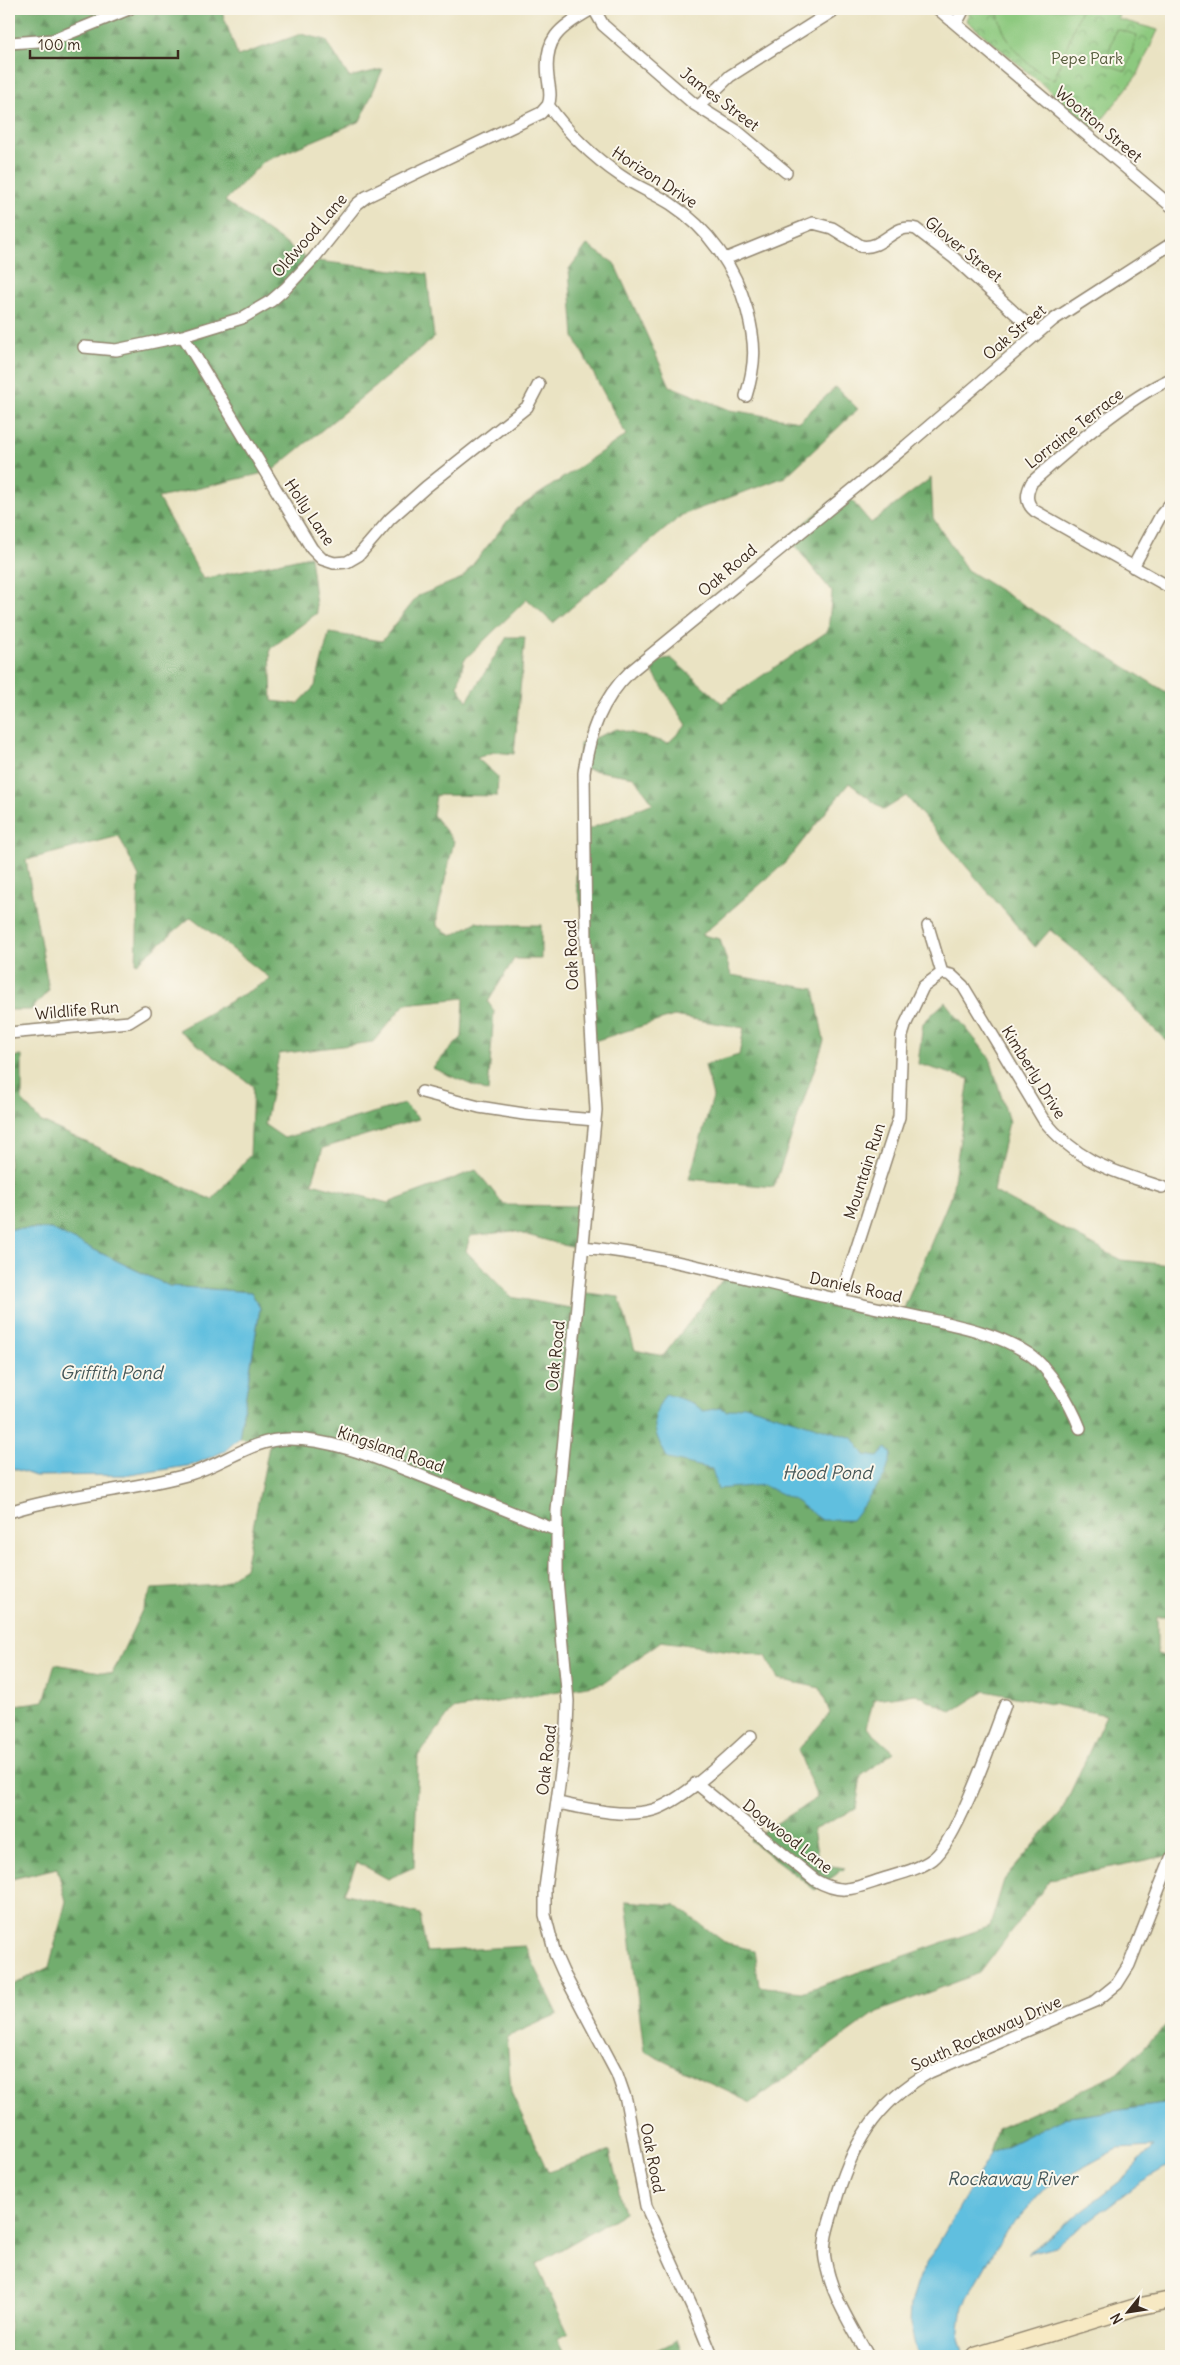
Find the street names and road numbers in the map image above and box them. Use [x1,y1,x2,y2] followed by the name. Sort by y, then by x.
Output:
[677,63,764,136] street label: James Street
[1051,82,1147,167] street label: Wootton Street
[608,142,702,212] street label: Horizon Drive
[267,189,351,281] street label: Oldwood Lane
[921,212,1007,287] street label: Glover Street
[978,299,1050,364] street label: Oak Street
[1021,383,1127,473] street label: Lorraine Terrace
[280,475,340,549] street label: Holly Lane
[693,540,761,600] street label: Oak Road
[560,919,582,991] street label: Oak Road
[34,996,120,1024] street label: Wildlife Run
[997,1022,1071,1122] street label: Kimberly Drive
[839,1120,889,1222] street label: Mountain Run
[808,1267,904,1307] street label: Daniels Road
[541,1320,569,1392] street label: Oak Road
[335,1421,447,1477] street label: Kingsland Road
[532,1724,560,1796] street label: Oak Road
[739,1795,837,1877] street label: Dogwood Lane
[908,1991,1064,2075] street label: South Rockaway Drive
[636,2121,670,2195] street label: Oak Road

